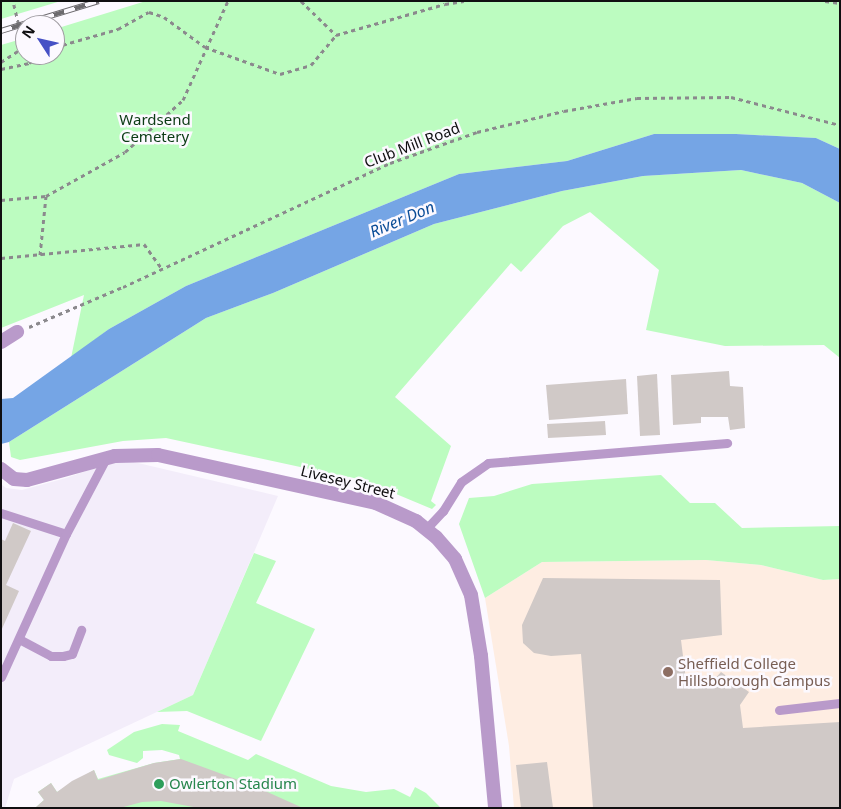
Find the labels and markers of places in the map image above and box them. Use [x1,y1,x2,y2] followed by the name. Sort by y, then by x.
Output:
[678,654,830,689] place label: Sheffield College Hillsborough Campus
[662,666,674,678] marker: Sheffield College Hillsborough Campus
[169,775,297,793] place label: Owlerton Stadium
[153,778,165,790] marker: Owlerton Stadium

